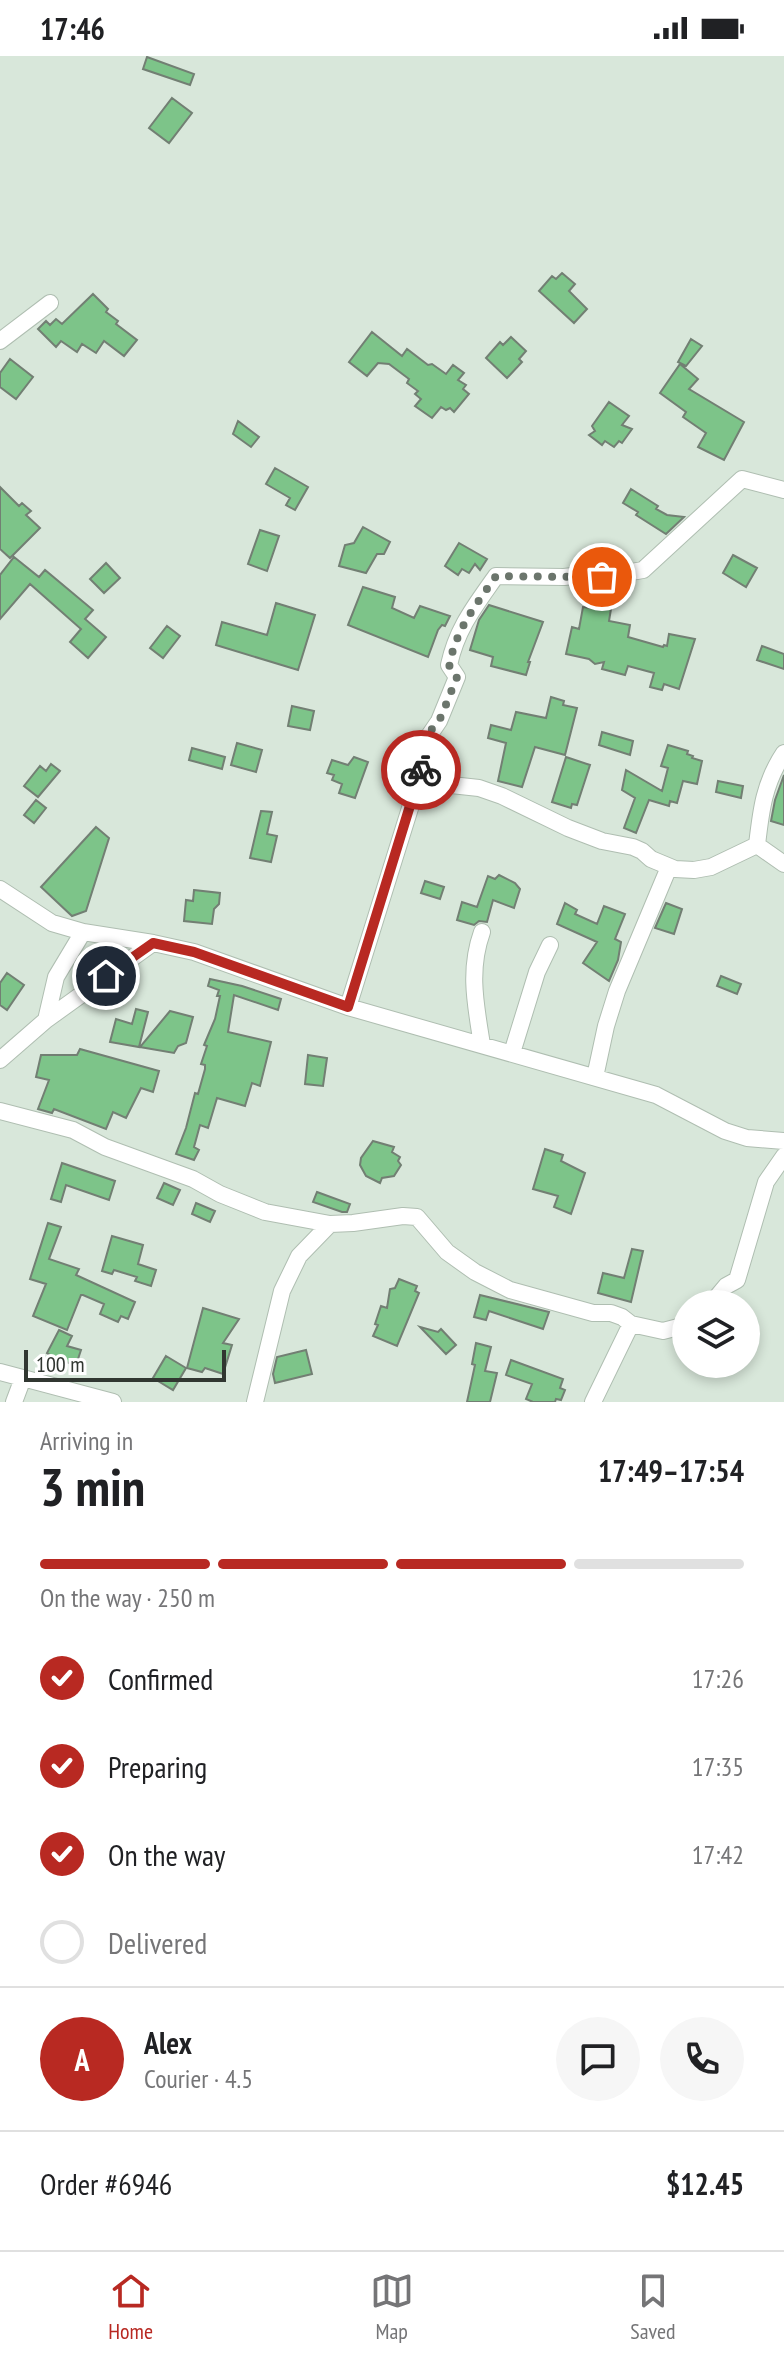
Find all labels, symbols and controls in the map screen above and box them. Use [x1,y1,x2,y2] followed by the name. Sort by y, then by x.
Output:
[40,9,105,48] text: 17:46
[568,543,636,611] pin
[580,555,624,599] icon: bag
[381,730,461,810] courier
[399,748,443,792] icon: bike
[72,942,140,1010] pin
[84,954,128,998] icon: home
[672,1290,760,1378] map controls
[672,1290,760,1378] button: layers
[24,1346,226,1382] scale bar
[36,1350,85,1378] text: 100 m
[40,1424,133,1457] text: Arriving in
[598,1451,744,1490] text: 17:49–17:54
[40,1453,145,1520] text: 3 min
[40,1581,215,1614] text: On the way · 250 m
[40,1656,84,1700] icon: check
[108,1659,213,1698] text: Confirmed
[692,1662,744,1695] text: 17:26
[40,1744,84,1788] icon: check
[108,1747,207,1786] text: Preparing
[692,1750,744,1783] text: 17:35
[40,1832,84,1876] icon: check
[108,1835,225,1874] text: On the way
[692,1838,744,1871] text: 17:42
[108,1923,207,1962] text: Delivered
[556,2017,640,2101] button: chat
[660,2017,744,2101] button: phone
[144,2023,192,2062] text: Alex
[74,2040,90,2079] text: A
[144,2062,253,2095] text: Courier · 4.5
[40,2164,172,2203] text: Order #6946
[666,2164,744,2203] text: $12.45
[108,2269,153,2345] tab: Home
[370,2269,414,2345] tab: Map
[630,2269,676,2345] tab: Saved

